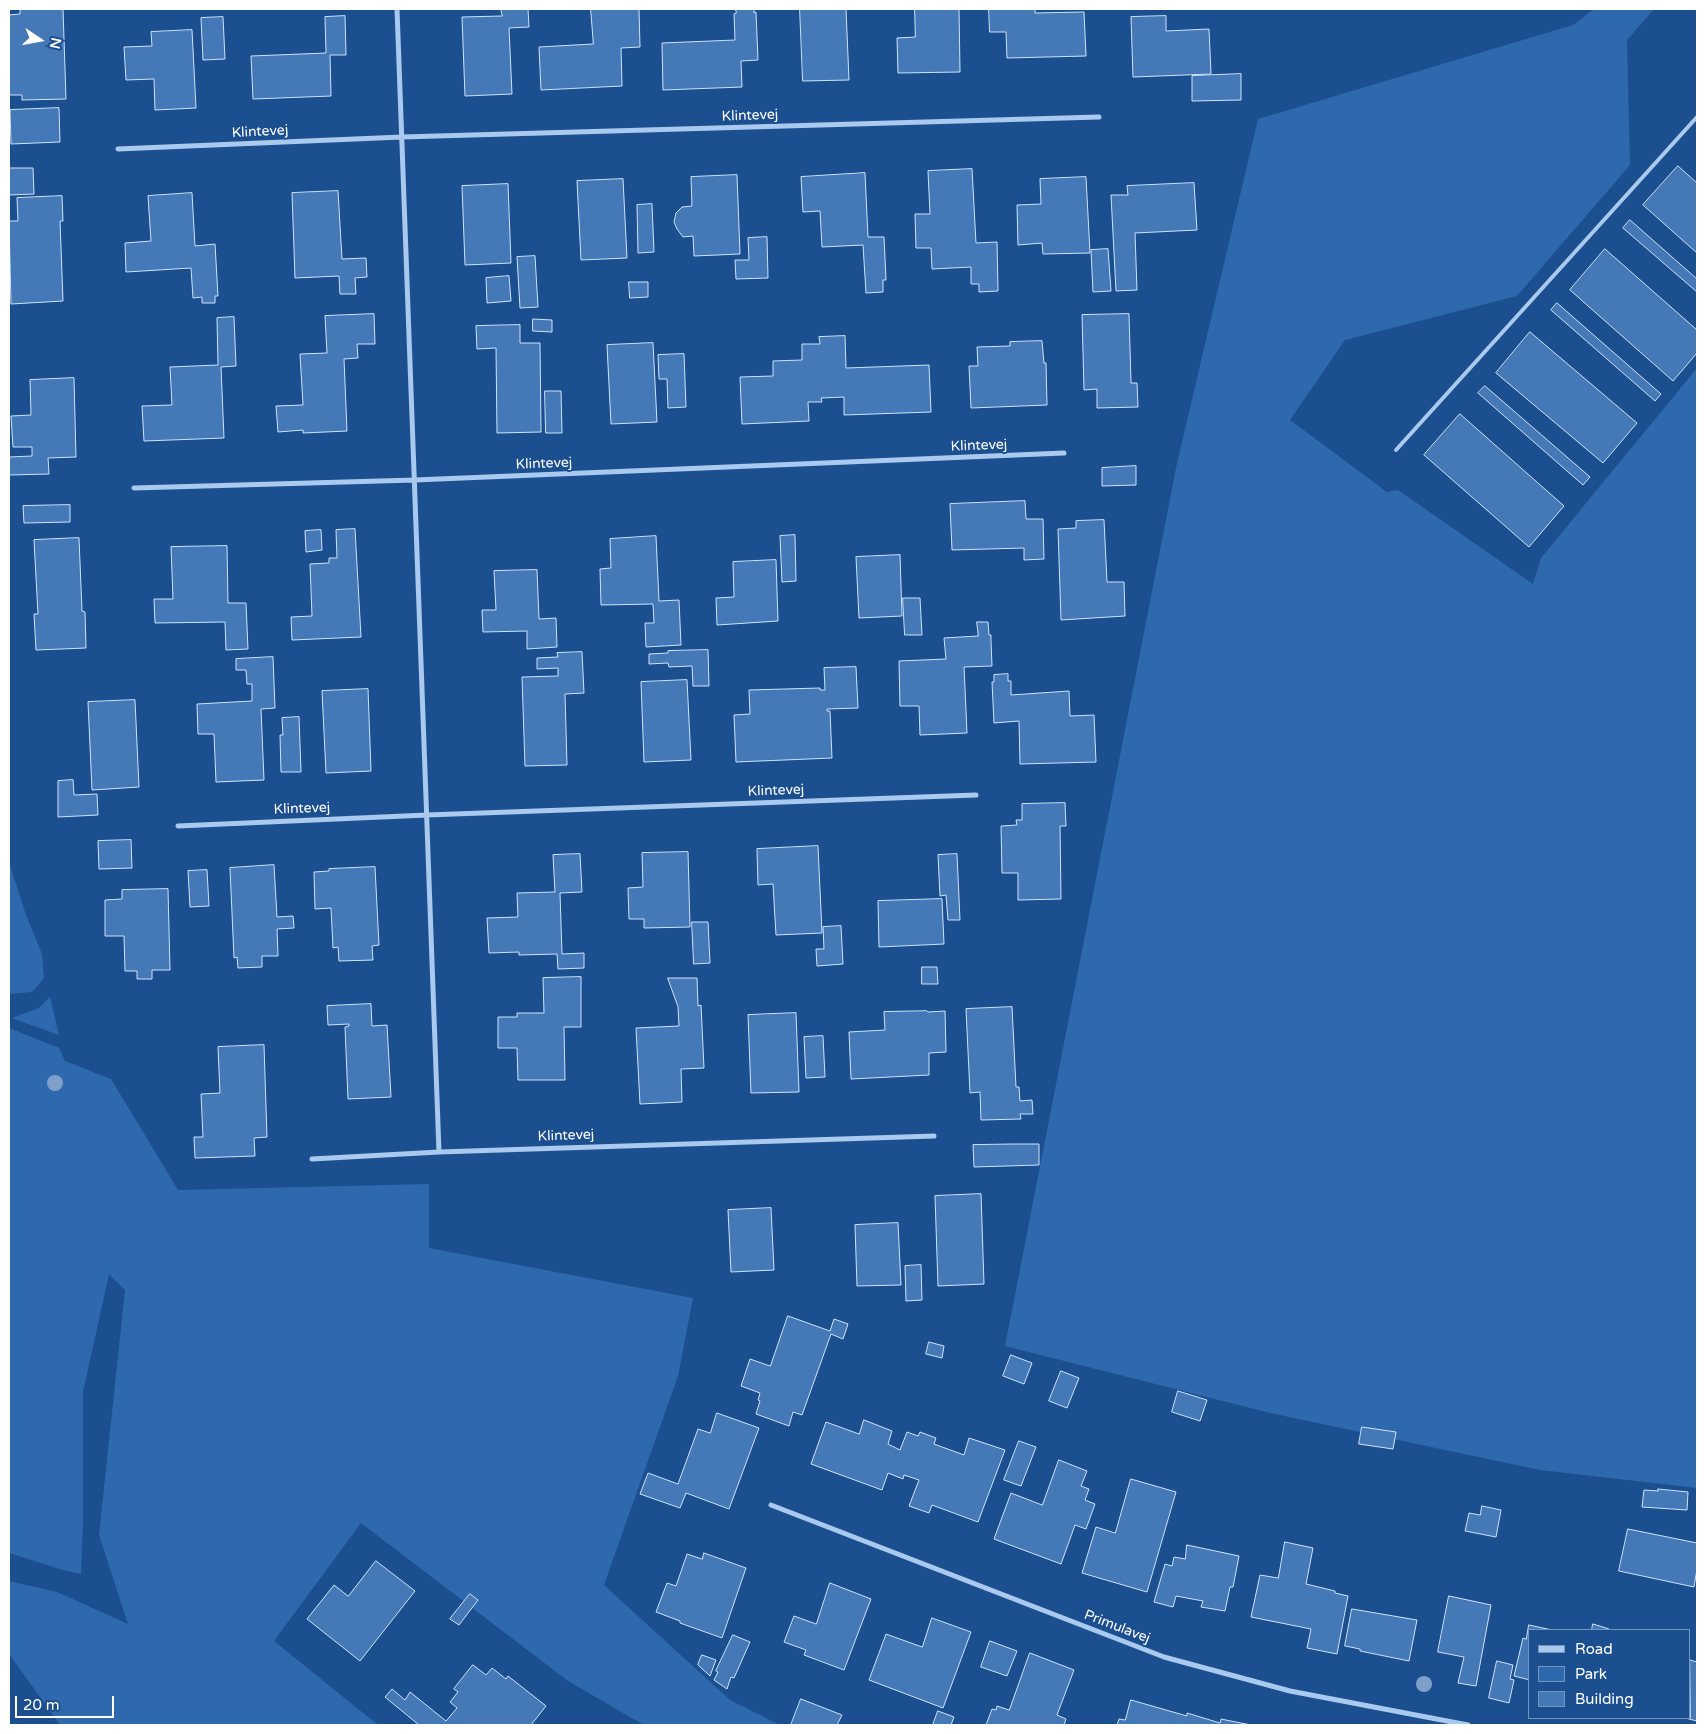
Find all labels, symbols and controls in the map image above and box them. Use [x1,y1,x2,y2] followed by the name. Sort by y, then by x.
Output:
[15,15,65,65] north arrow
[46,36,65,50] text: N
[721,107,779,125] street label: Klintevej
[231,122,289,142] street label: Klintevej
[950,437,1008,455] street label: Klintevej
[515,455,573,473] street label: Klintevej
[747,782,805,800] street label: Klintevej
[273,800,331,818] street label: Klintevej
[537,1127,595,1145] street label: Klintevej
[1082,1607,1152,1647] street label: Primulavej
[1528,1629,1691,1719] legend
[1575,1640,1613,1658] text: Road
[1575,1665,1607,1683] text: Park
[18,1686,116,1718] scale bar
[1575,1690,1634,1708] text: Building
[23,1696,60,1714] text: 20 m

